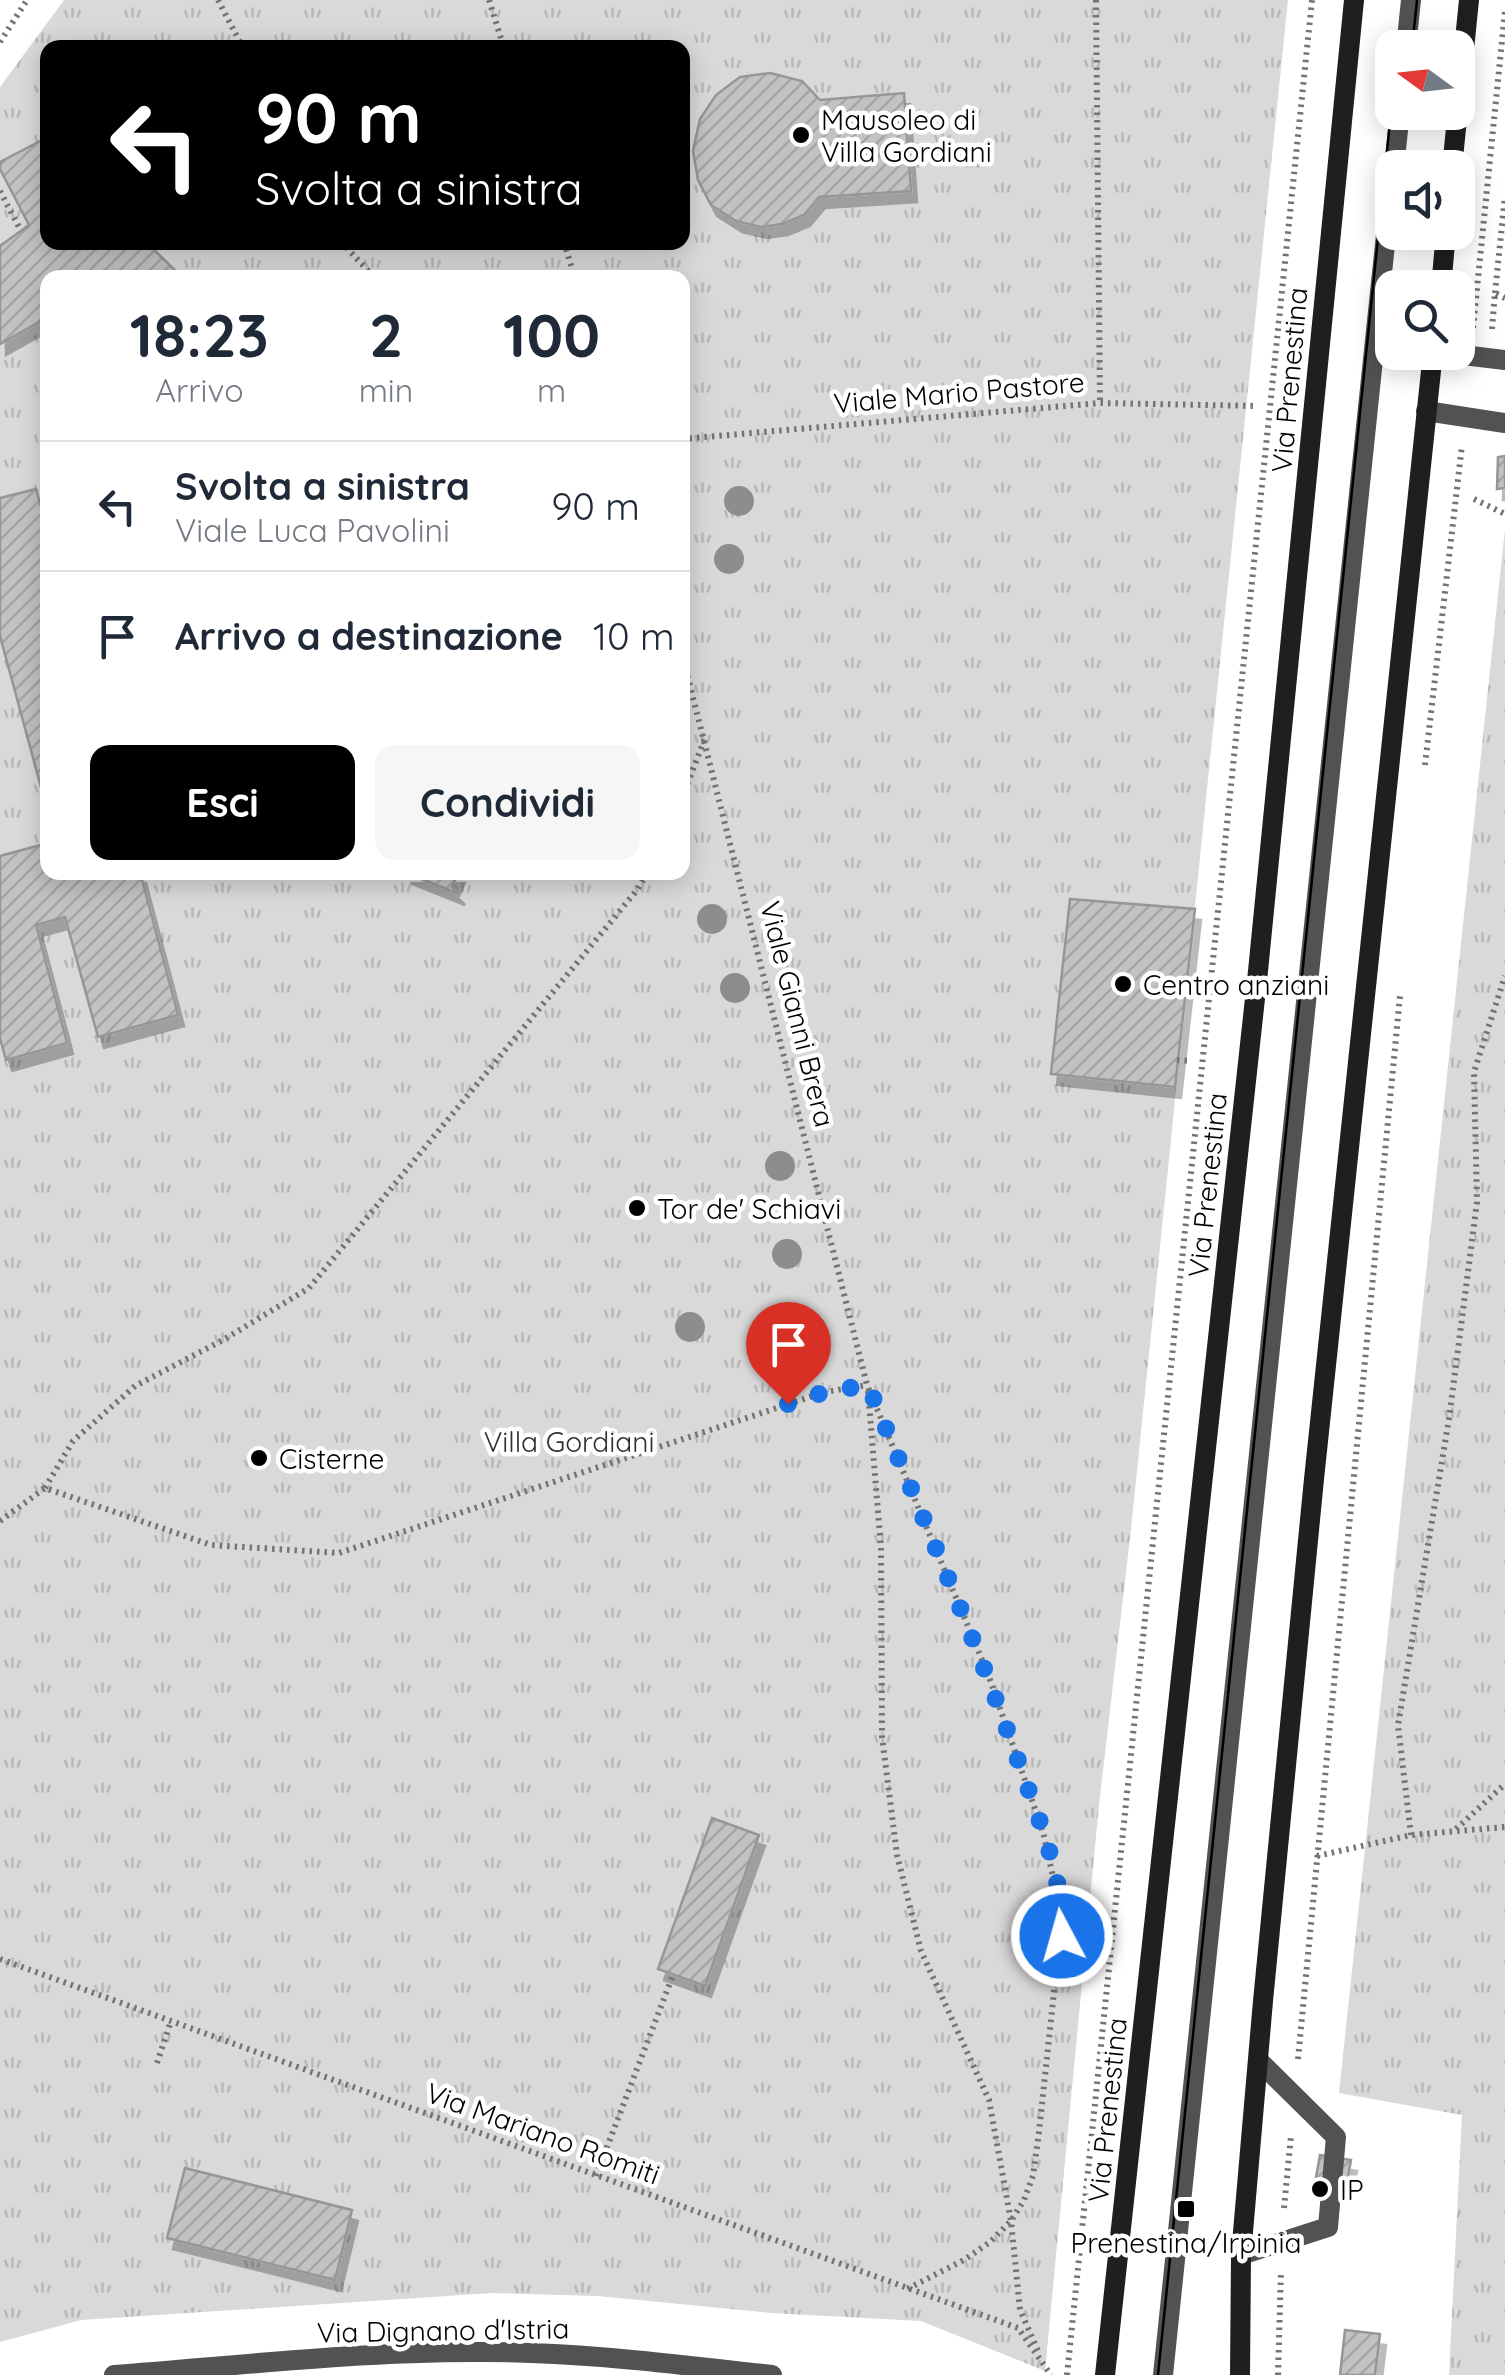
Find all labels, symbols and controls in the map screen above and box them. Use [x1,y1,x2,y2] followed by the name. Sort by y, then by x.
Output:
[1375,30,1475,130] north arrow
[1375,30,1475,370] map controls
[255,73,422,161] text: 90 m
[90,80,220,210] icon: left
[821,102,992,169] place label: Mausoleo di Villa Gordiani
[790,124,812,146] marker: Mausoleo di Villa Gordiani
[1375,150,1475,250] button: sound
[255,160,582,216] text: Svolta a sinistra
[1375,270,1475,370] button: search
[1263,286,1315,474] street label: Via Prenestina
[130,297,269,372] text: 18:23
[369,297,403,372] text: 2
[503,297,600,372] text: 100
[832,364,1086,420] street label: Viale Mario Pastore
[155,370,243,410] text: Arrivo
[359,370,413,410] text: min
[537,370,566,410] text: m
[175,462,470,510] text: Svolta a sinistra
[90,479,145,534] icon: left
[551,482,640,530] text: 90 m
[175,510,450,550] text: Viale Luca Pavolini
[90,609,145,664] icon: arrive
[175,612,563,660] text: Arrivo a destinazione
[593,612,675,660] text: 10 m
[90,745,355,860] button: Esci
[375,745,640,860] button: Condividi
[753,898,843,1130] street label: Viale Gianni Brera
[1143,967,1329,1002] place label: Centro anziani
[1112,973,1134,995] marker: Centro anziani
[1180,1091,1234,1279] street label: Via Prenestina
[657,1191,841,1226] place label: Tor de' Schiavi
[626,1197,648,1219] marker: Tor de' Schiavi
[746,1302,831,1405] pin
[761,1317,816,1372] icon: arrive
[484,1424,654,1459] park label: Villa Gordiani
[279,1441,384,1476] place label: Cisterne
[248,1447,270,1469] marker: Cisterne
[1010,1884,1114,1988] position arrow
[1080,2016,1134,2204] street label: Via Prenestina
[421,2074,665,2192] street label: Via Mariano Romiti
[1340,2172,1364,2207] place label: IP
[1309,2178,1331,2200] marker: IP
[1175,2198,1197,2220] marker: Prenestina/Irpinia
[1071,2225,1301,2260] place label: Prenestina/Irpinia
[316,2310,570,2350] street label: Via Dignano d'Istria

